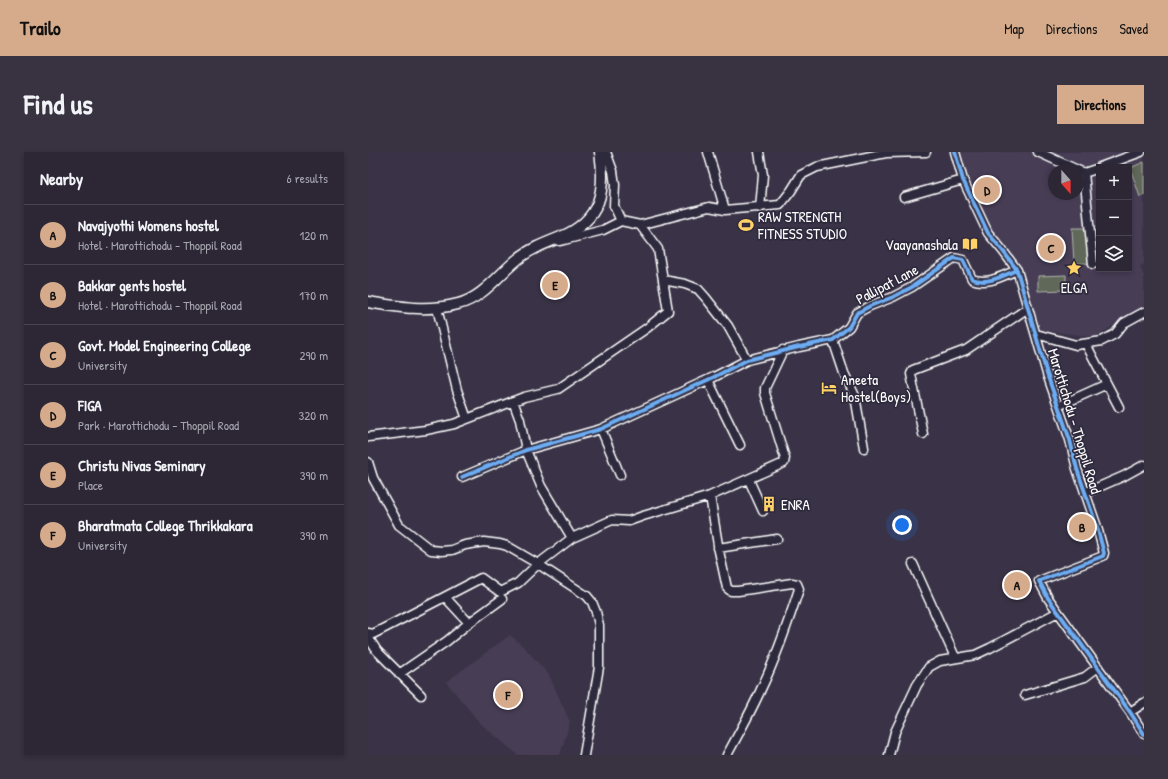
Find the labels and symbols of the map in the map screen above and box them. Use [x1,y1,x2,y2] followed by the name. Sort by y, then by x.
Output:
[1048,164,1084,200] north arrow
[974,175,1000,205] pin: D
[757,206,847,244] place label: RAW STRENGTH FITNESS STUDIO
[737,216,755,234] sports icon: RAW STRENGTH FITNESS STUDIO
[1038,233,1064,263] pin: C
[885,234,958,255] place label: Vaayanashala
[961,235,979,253] library icon: Vaayanashala
[852,259,922,309] street label: Pallipat Lane
[1065,259,1083,277] place icon: ELGA
[542,270,568,300] pin: E
[1061,277,1088,298] place label: ELGA
[1043,346,1107,496] street label: Marottichodu - Thoppil Road
[841,369,911,407] place label: Aneeta Hostel(Boys)
[820,379,838,397] hotel icon: Aneeta Hostel(Boys)
[781,494,810,515] place label: ENRA
[760,495,778,513] building icon: ENRA
[1069,512,1095,542] pin: B
[892,515,912,535] your location
[1004,570,1030,600] pin: A
[495,680,521,710] pin: F

